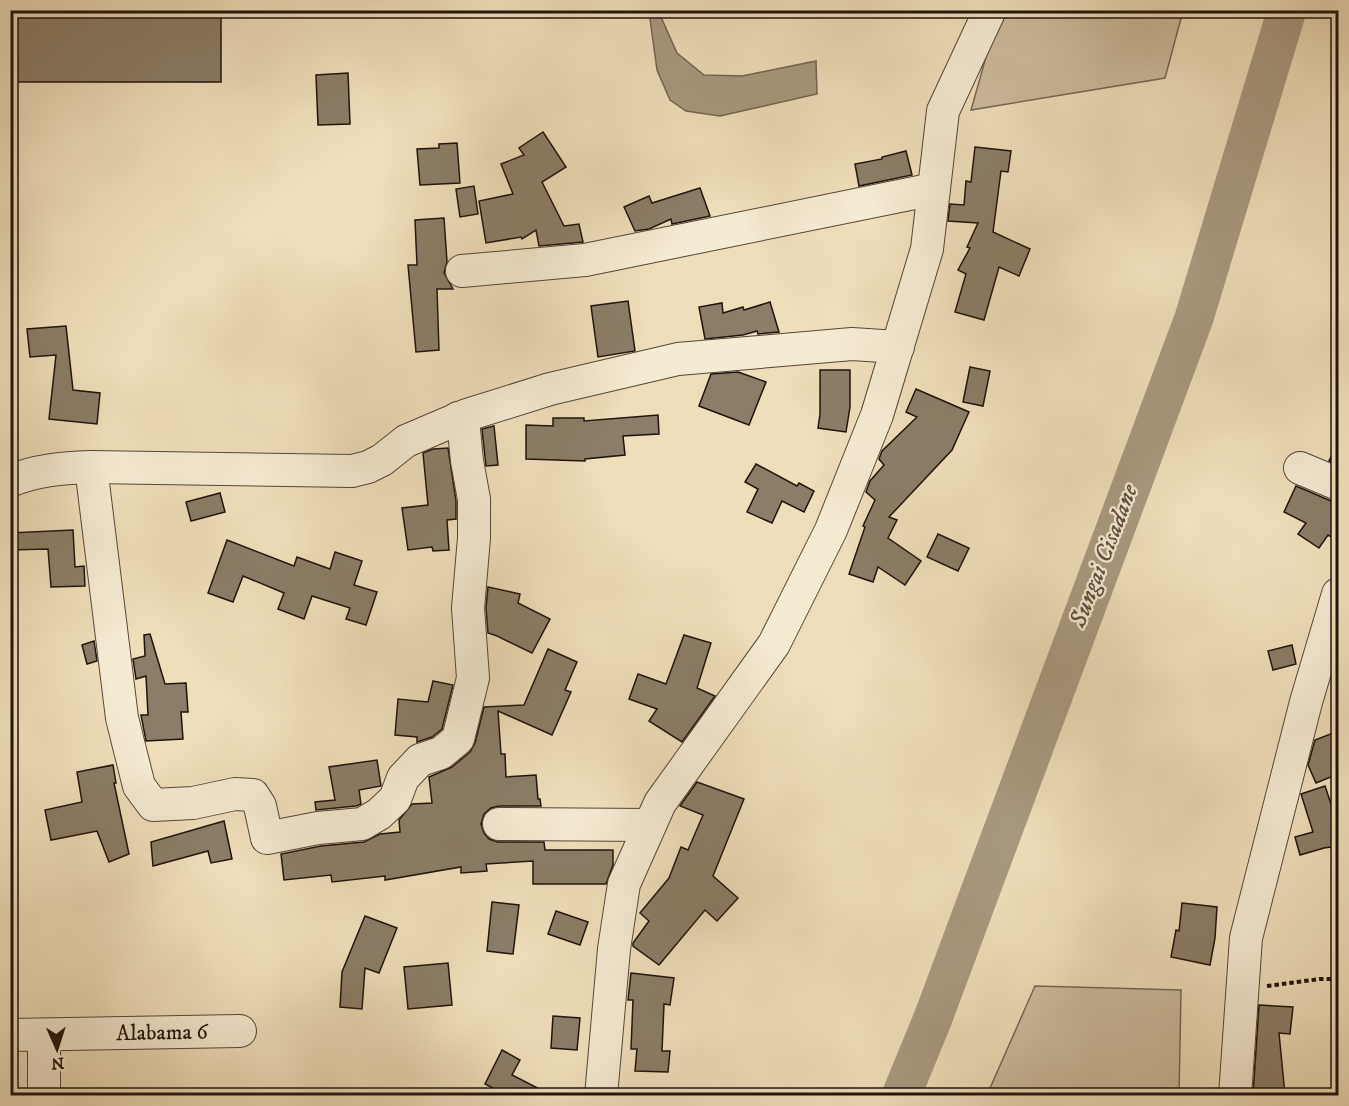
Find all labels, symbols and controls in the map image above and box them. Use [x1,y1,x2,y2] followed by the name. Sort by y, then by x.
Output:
[1063,480,1145,633] water label: Sungai Cisadane
[116,1018,210,1047] street label: Alabama 6
[27,1019,87,1079] north arrow
[51,1053,65,1073] text: N

